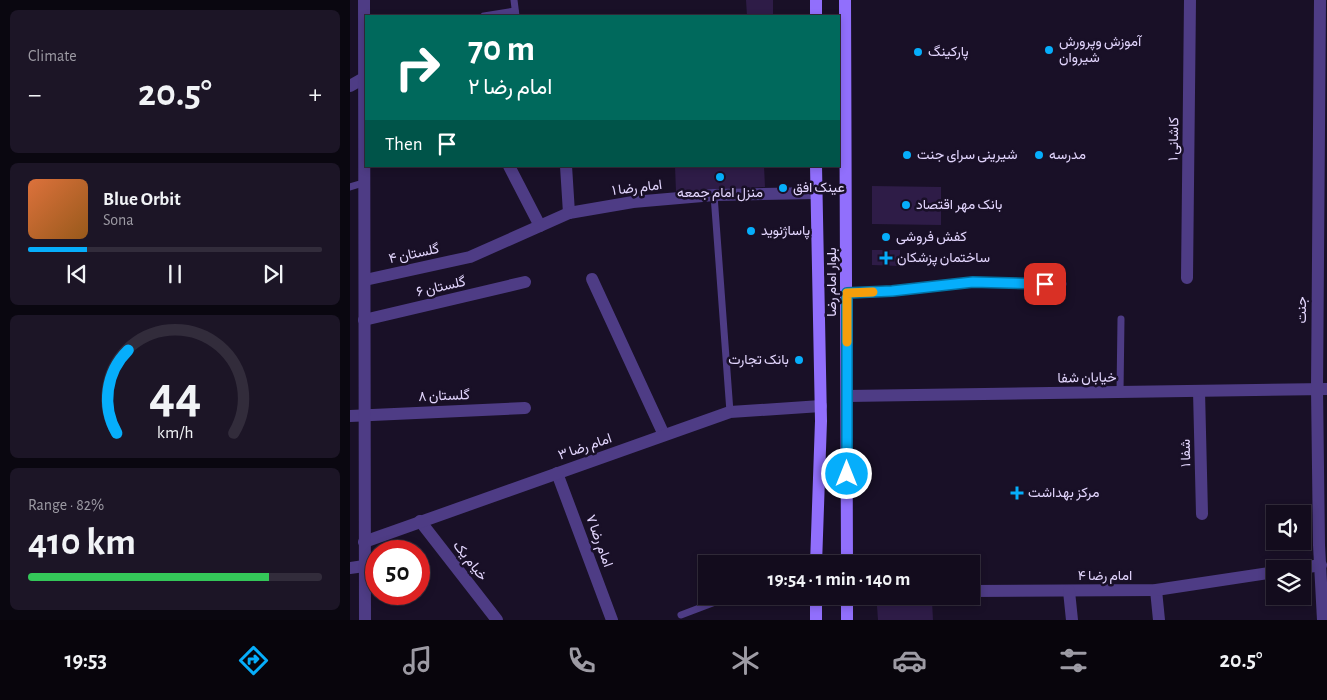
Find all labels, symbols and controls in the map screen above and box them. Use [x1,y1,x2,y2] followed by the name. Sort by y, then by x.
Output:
[468,32,535,67] text: 70 m
[1059,34,1143,66] place label: آموزش وپرورش شیروان
[385,35,450,100] icon: right
[928,44,969,61] place label: پارکینگ
[1043,44,1055,56] marker: آموزش وپرورش شیروان
[912,46,924,58] marker: پارکینگ
[28,48,77,64] text: Climate
[138,75,212,113] text: 20.5°
[468,76,552,98] text: امام رضا ۲
[28,81,41,109] text: −
[309,81,322,109] text: +
[1167,117,1182,161] street label: کاشانی ۱
[433,130,461,158] icon: arrive
[385,135,423,154] text: Then
[917,148,1018,163] place label: شیرینی سرای جنت
[1049,148,1086,163] place label: مدرسه
[901,149,913,161] marker: شیرینی سرای جنت
[1033,149,1045,161] marker: مدرسه
[714,171,726,183] marker: منزل امام جمعه
[611,178,663,199] street label: امام رضا ۱
[793,181,845,196] place label: عینک افق
[777,182,789,194] marker: عینک افق
[677,186,763,202] place label: منزل امام جمعه
[103,190,181,209] text: Blue Orbit
[916,198,1003,213] place label: بانک مهر اقتصاد
[900,199,912,211] marker: بانک مهر اقتصاد
[103,212,134,228] text: Sona
[761,224,810,240] place label: پاساژنوید
[745,225,757,237] marker: پاساژنوید
[896,230,967,245] place label: کفش فروشی
[880,231,892,243] marker: کفش فروشی
[387,241,441,267] street label: گلستان ۴
[825,247,840,317] street label: بلوار امام رضا
[879,251,893,265] marker: ساختمان پزشکان
[897,251,990,267] place label: ساختمان پزشکان
[63,260,91,288] icon: previous
[161,260,189,288] icon: pause
[259,260,287,288] icon: next
[1024,263,1066,305] pin
[1031,270,1059,298] icon: arrive
[415,274,467,300] street label: گلستان ۶
[1295,296,1310,324] street label: جنت
[728,353,789,368] place label: بانک تجارت
[793,354,805,366] marker: بانک تجارت
[149,370,201,422] text: 44
[1057,370,1117,387] street label: خیابان شفا
[418,387,470,405] street label: گلستان ۸
[157,424,193,442] text: km/h
[556,431,614,464] street label: امام رضا ۳
[1179,439,1193,467] street label: شفا ۱
[820,447,872,499] position arrow
[1010,486,1024,500] marker: مرکز بهداشت
[1028,486,1099,501] place label: مرکز بهداشت
[28,497,104,513] text: Range · 82%
[1266,505,1311,605] map controls
[1266,505,1311,550] button: sound
[582,513,615,569] street label: امام رضا ۷
[28,524,136,562] text: 410 km
[449,538,490,584] street label: خیام یک
[365,540,430,605] speed limit sign: 50
[1266,560,1311,605] button: layers
[1078,569,1132,584] street label: امام رضا ۴
[768,570,910,589] text: 19:54 · 1 min · 140 m
[236,643,271,678] icon: directions
[400,643,435,678] icon: music
[564,643,599,678] icon: phone
[728,643,763,678] icon: climate
[892,643,927,678] icon: car
[1056,643,1091,678] icon: filters
[64,649,107,671] text: 19:53
[1220,649,1262,671] text: 20.5°

